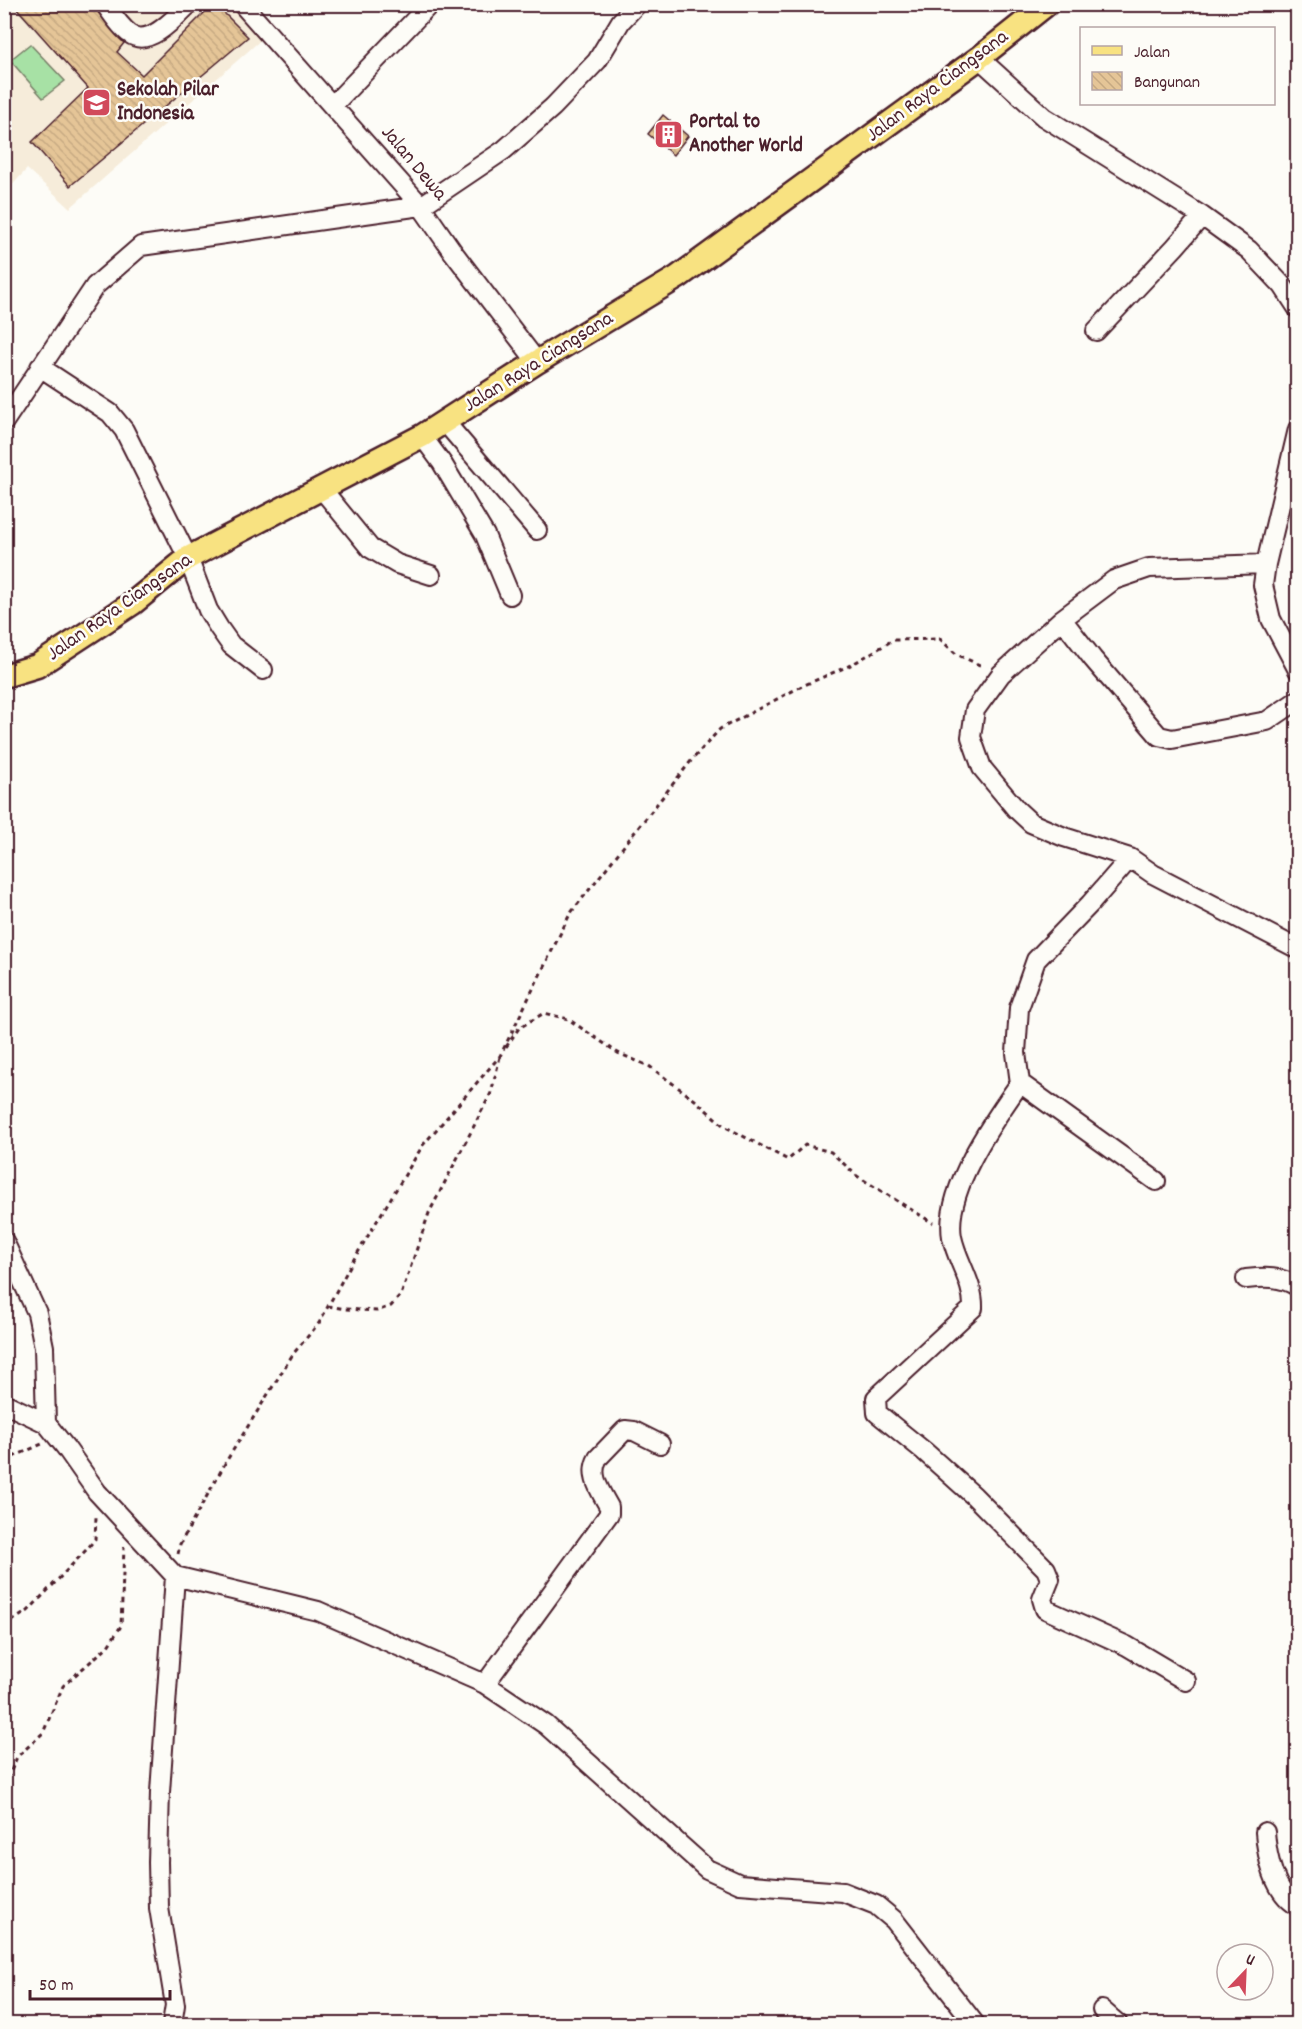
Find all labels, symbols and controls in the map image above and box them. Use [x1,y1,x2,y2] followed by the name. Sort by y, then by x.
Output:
[861,23,1016,151] street label: Jalan Raya Ciangsana
[1080,27,1275,105] legend
[1134,41,1170,66] text: Jalan
[1134,71,1200,96] text: Bangunan
[117,76,220,130] place label: Sekolah Pilar Indonesia
[80,87,112,119] school or university icon: Sekolah Pilar Indonesia
[689,108,803,162] place label: Portal to Another World
[652,119,684,151] building icon: Portal to Another World
[372,120,454,209] street label: Jalan Dewa
[458,304,621,421] street label: Jalan Raya Ciangsana
[41,546,200,669] street label: Jalan Raya Ciangsana
[1215,1942,1275,2002] north arrow
[1242,1948,1258,1973] text: U
[30,1963,170,2001] scale bar
[39,1974,74,1999] text: 50 m

